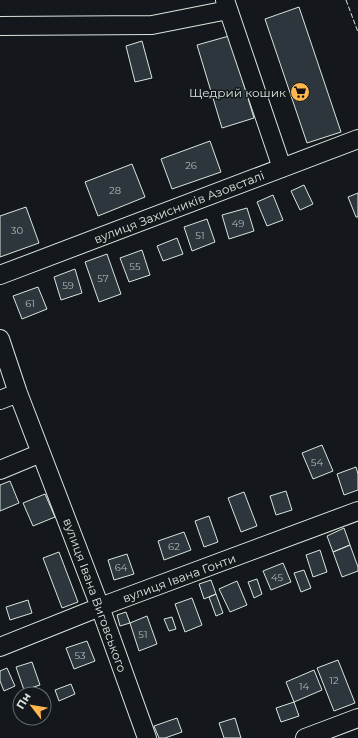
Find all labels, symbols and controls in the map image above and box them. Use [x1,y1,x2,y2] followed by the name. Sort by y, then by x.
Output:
[289,81,311,103] supermarket icon: Щедрий кошик
[189,85,286,100] place label: Щедрий кошик
[185,159,197,172] house number: 26
[92,167,266,247] street label: вулиця Захисників Азовсталі
[109,184,121,197] house number: 28
[232,217,244,230] house number: 49
[11,224,24,237] house number: 30
[195,229,205,242] house number: 51
[129,260,141,273] house number: 55
[97,272,109,285] house number: 57
[62,279,74,292] house number: 59
[25,297,35,310] house number: 61
[311,456,324,469] house number: 54
[60,516,130,674] street label: вулиця Івана Виговського
[168,540,180,553] house number: 62
[120,551,238,605] street label: вулиця Івана Гонти
[115,561,128,574] house number: 64
[271,571,283,584] house number: 45
[138,628,148,641] house number: 51
[74,649,86,662] house number: 53
[329,674,339,687] house number: 12
[299,680,309,693] house number: 14
[12,686,52,726] north arrow
[13,690,34,712] text: Пн

